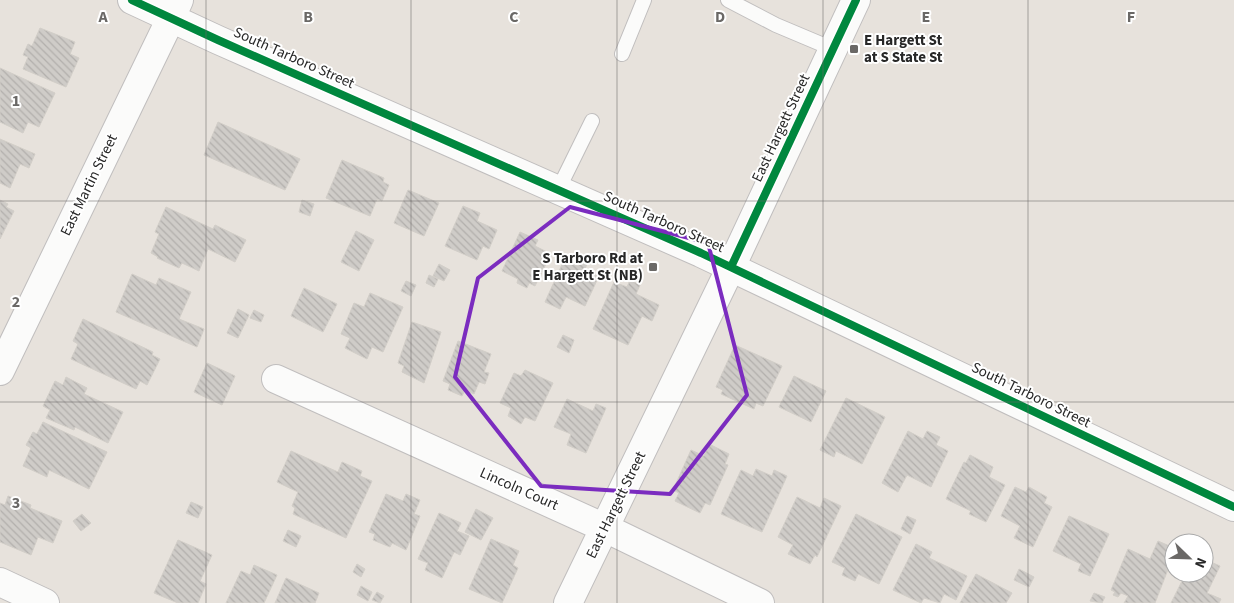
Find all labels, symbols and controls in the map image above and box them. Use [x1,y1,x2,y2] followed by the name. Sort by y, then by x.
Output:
[97,6,108,28] text: A
[303,6,313,28] text: B
[509,6,519,28] text: C
[715,6,725,28] text: D
[922,6,930,28] text: E
[1127,6,1135,28] text: F
[230,22,358,94] street label: South Tarboro Street
[864,30,943,68] place label: E Hargett St at S State St
[848,43,860,55] marker: E Hargett St at S State St
[747,71,815,185] street label: East Hargett Street
[12,90,20,112] text: 1
[55,131,123,239] street label: East Martin Street
[600,186,728,258] street label: South Tarboro Street
[532,248,643,286] place label: S Tarboro Rd at E Hargett St (NB)
[647,261,659,273] marker: S Tarboro Rd at E Hargett St (NB)
[12,291,20,313] text: 2
[968,357,1094,433] street label: South Tarboro Street
[581,448,651,562] street label: East Hargett Street
[476,462,562,516] street label: Lincoln Court
[12,492,20,514] text: 3
[1164,533,1214,583] north arrow
[1189,554,1211,571] text: N

